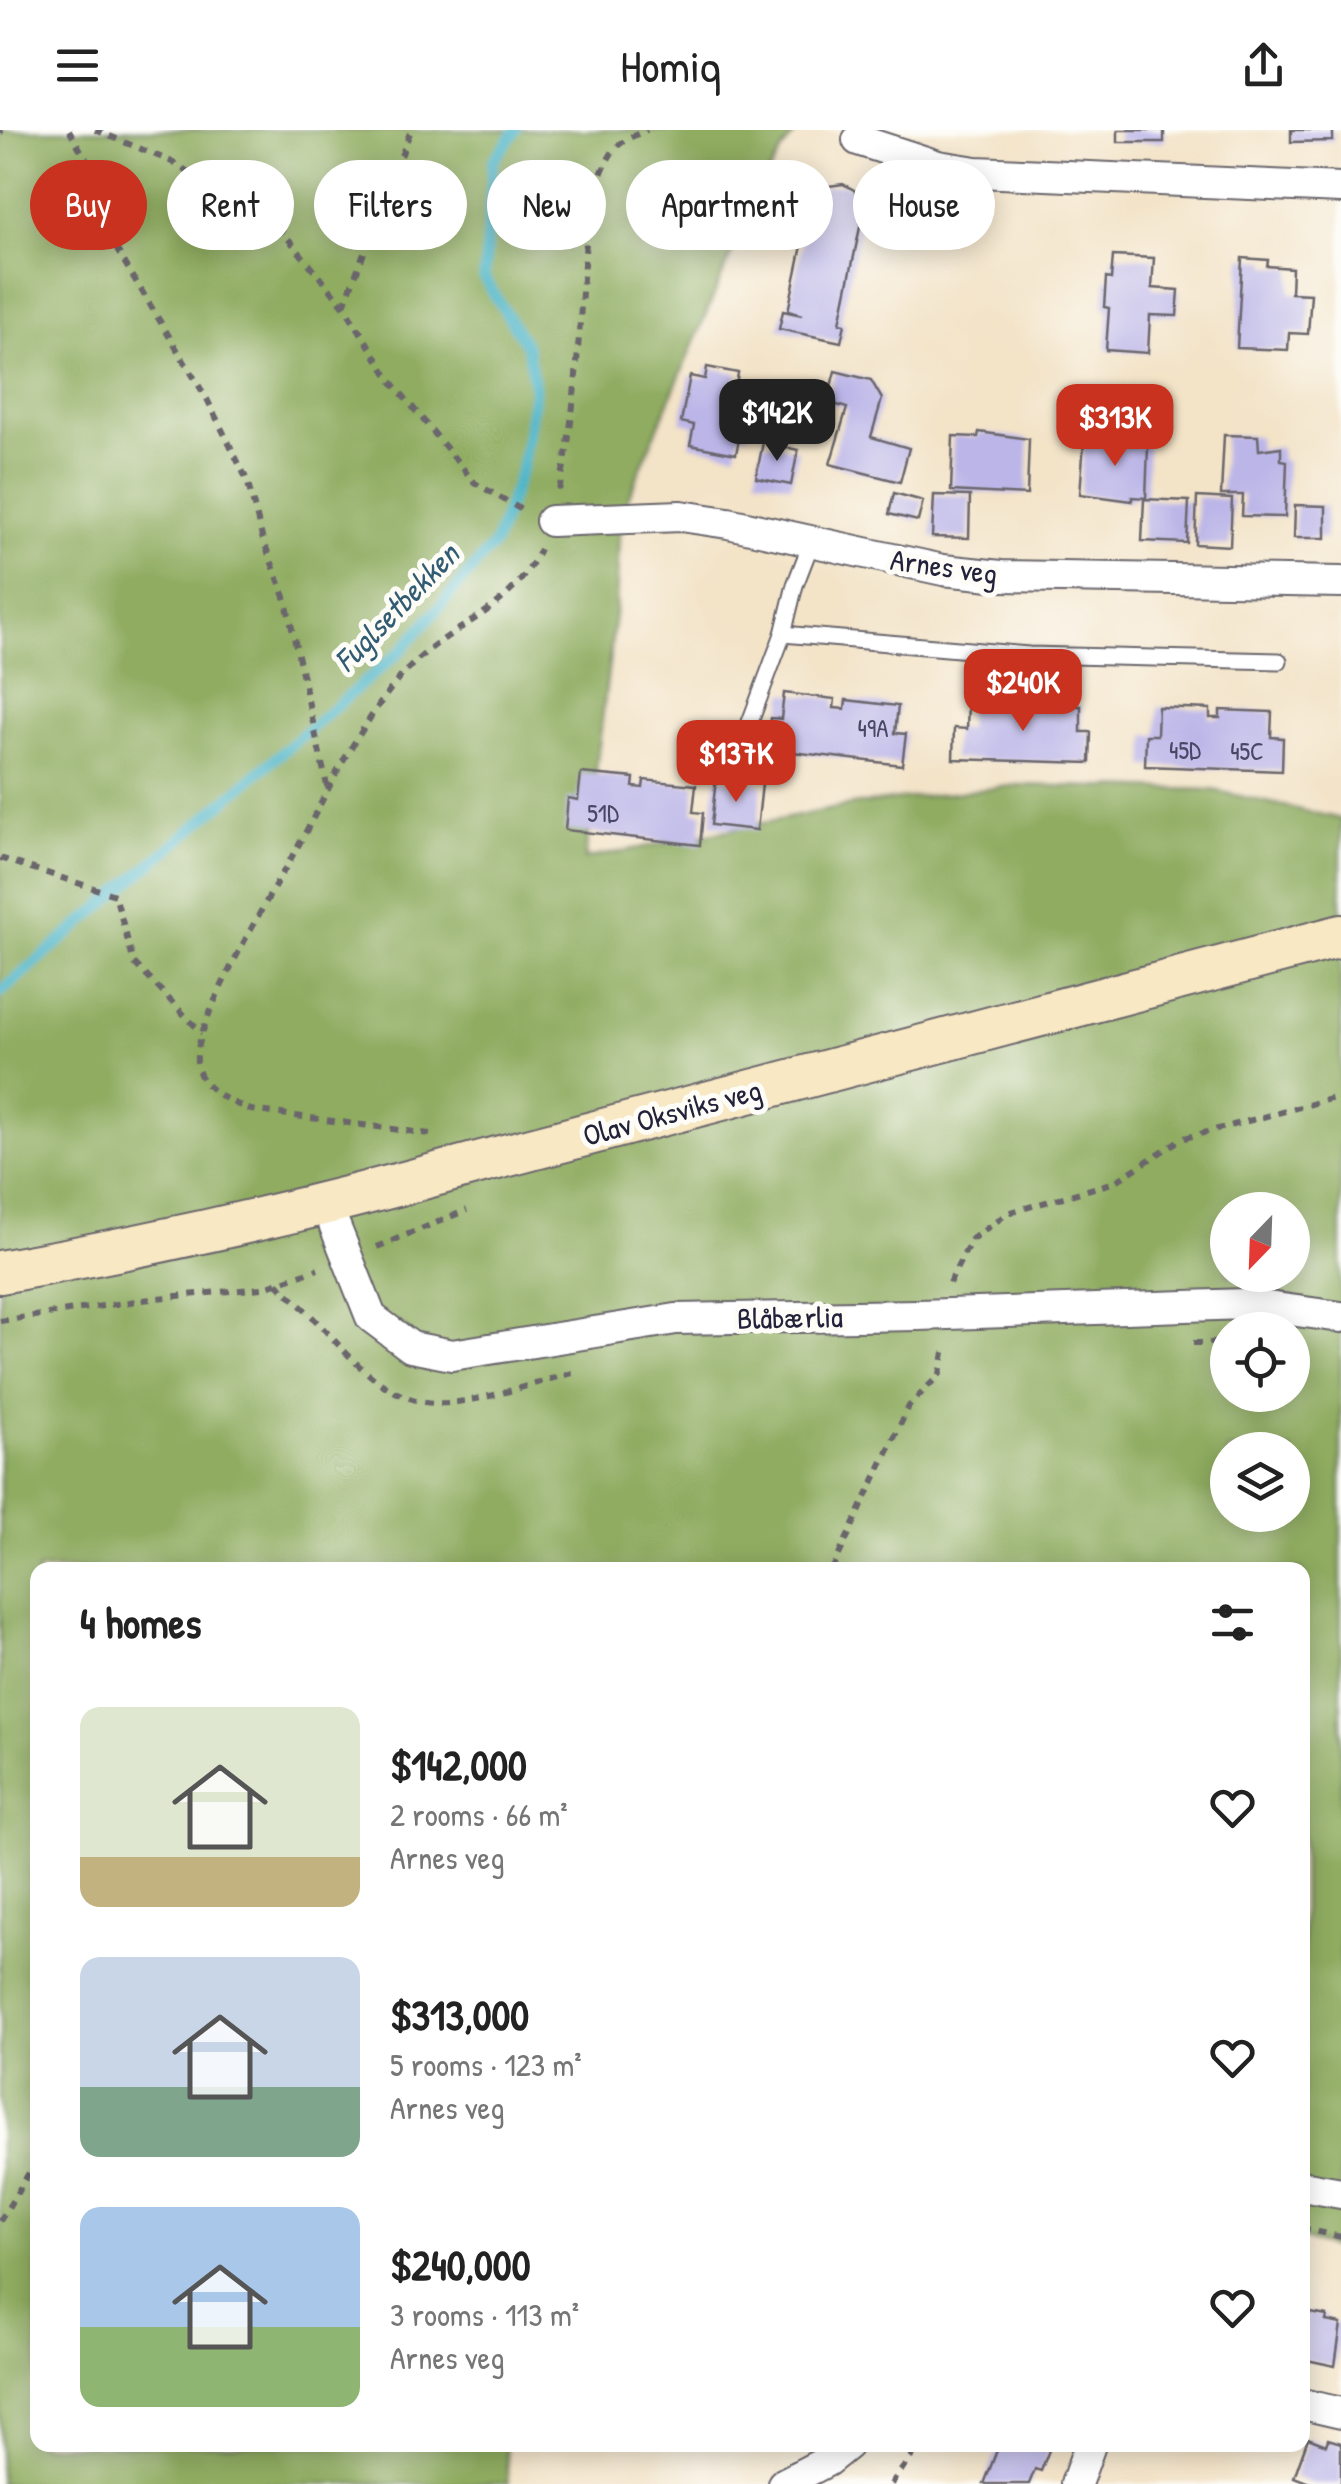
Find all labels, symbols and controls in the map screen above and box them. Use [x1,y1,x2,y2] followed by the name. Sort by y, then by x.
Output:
[620,35,721,96] text: Homiq
[50,38,105,93] icon: menu
[1236,38,1291,93] icon: share
[30,160,147,250] chip: Buy
[167,160,294,250] chip: Rent
[314,160,467,250] chip: Filters
[487,160,606,250] chip: New
[626,160,833,250] chip: Apartment
[853,160,995,250] chip: House
[707,379,847,464] pin: $142K
[1045,384,1185,469] pin: $313K
[741,390,813,433] text: $142K
[1078,395,1152,438] text: $313K
[324,532,470,681] water label: Fuglsetbekken
[888,539,1000,593] street label: Arnes veg
[953,649,1093,734] pin: $240K
[986,660,1060,703] text: $240K
[858,711,888,745] house number: 49A
[666,720,806,805] pin: $137K
[699,731,773,774] text: $137K
[1169,733,1201,767] house number: 45D
[1230,734,1264,768] house number: 45C
[587,796,619,830] house number: 51D
[578,1069,766,1155] street label: Olav Oksviks veg
[1210,1192,1310,1292] north arrow
[1210,1192,1310,1532] map controls
[737,1296,843,1338] street label: Blåbærlia
[1210,1312,1310,1412] button: locate
[1210,1432,1310,1532] button: layers
[80,1594,201,1651] text: 4 homes
[1205,1595,1260,1650] icon: filters
[390,1736,527,1793] text: $142,000
[160,1747,280,1867] icon: home
[1205,1780,1260,1835] icon: heart
[390,1793,568,1836] text: 2 rooms · 66 m²
[390,1836,505,1879] text: Arnes veg
[390,1986,529,2043] text: $313,000
[160,1997,280,2117] icon: home
[1205,2030,1260,2085] icon: heart
[390,2043,582,2086] text: 5 rooms · 123 m²
[390,2086,505,2129] text: Arnes veg
[390,2236,530,2293] text: $240,000
[160,2247,280,2367] icon: home
[1205,2280,1260,2335] icon: heart
[390,2293,579,2336] text: 3 rooms · 113 m²
[390,2336,505,2379] text: Arnes veg

